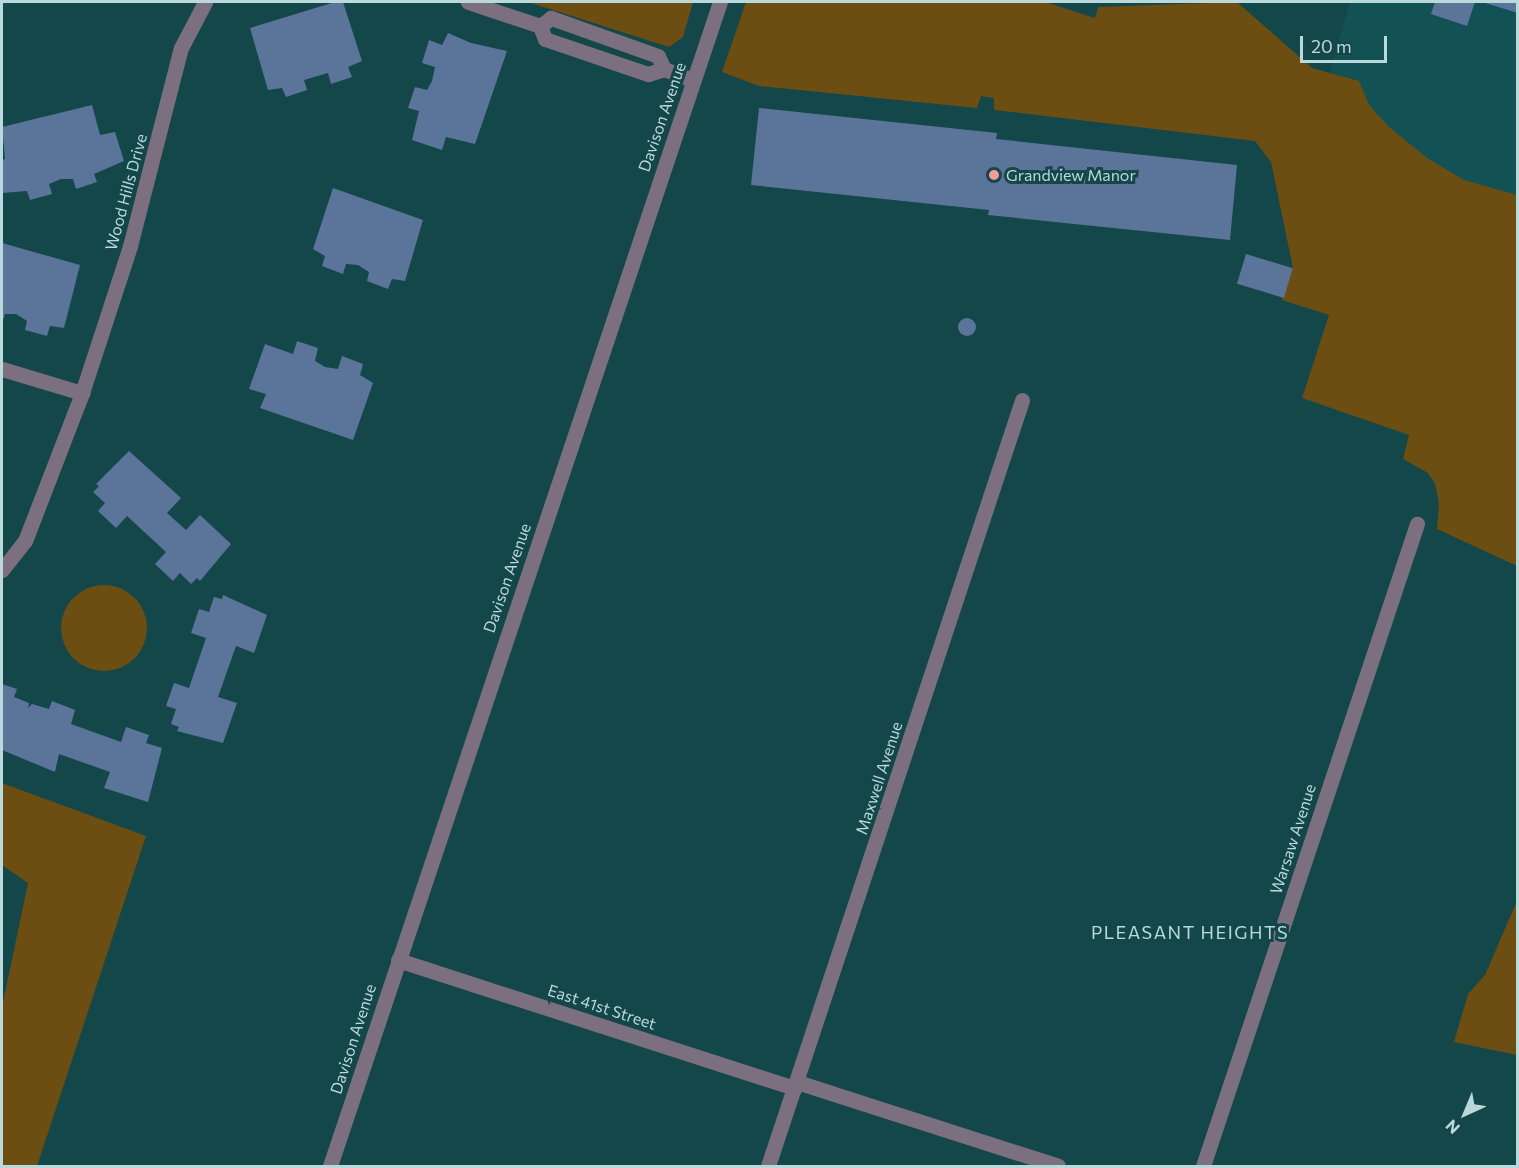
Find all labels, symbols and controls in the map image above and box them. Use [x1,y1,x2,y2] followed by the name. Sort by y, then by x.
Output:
[1303,24,1390,62] scale bar
[1311,35,1352,57] text: 20 m
[634,60,690,174] street label: Davison Avenue
[101,132,151,252] street label: Wood Hills Drive
[1006,165,1136,185] place label: Grandview Manor
[987,168,1001,182] marker: Grandview Manor
[479,521,535,635] street label: Davison Avenue
[852,719,906,837] street label: Maxwell Avenue
[1266,782,1320,896] street label: Warsaw Avenue
[1091,921,1289,943] district label: PLEASANT HEIGHTS
[545,980,659,1034] street label: East 41st Street
[326,981,380,1097] street label: Davison Avenue
[1435,1084,1495,1144] north arrow
[1441,1116,1463,1138] text: N

